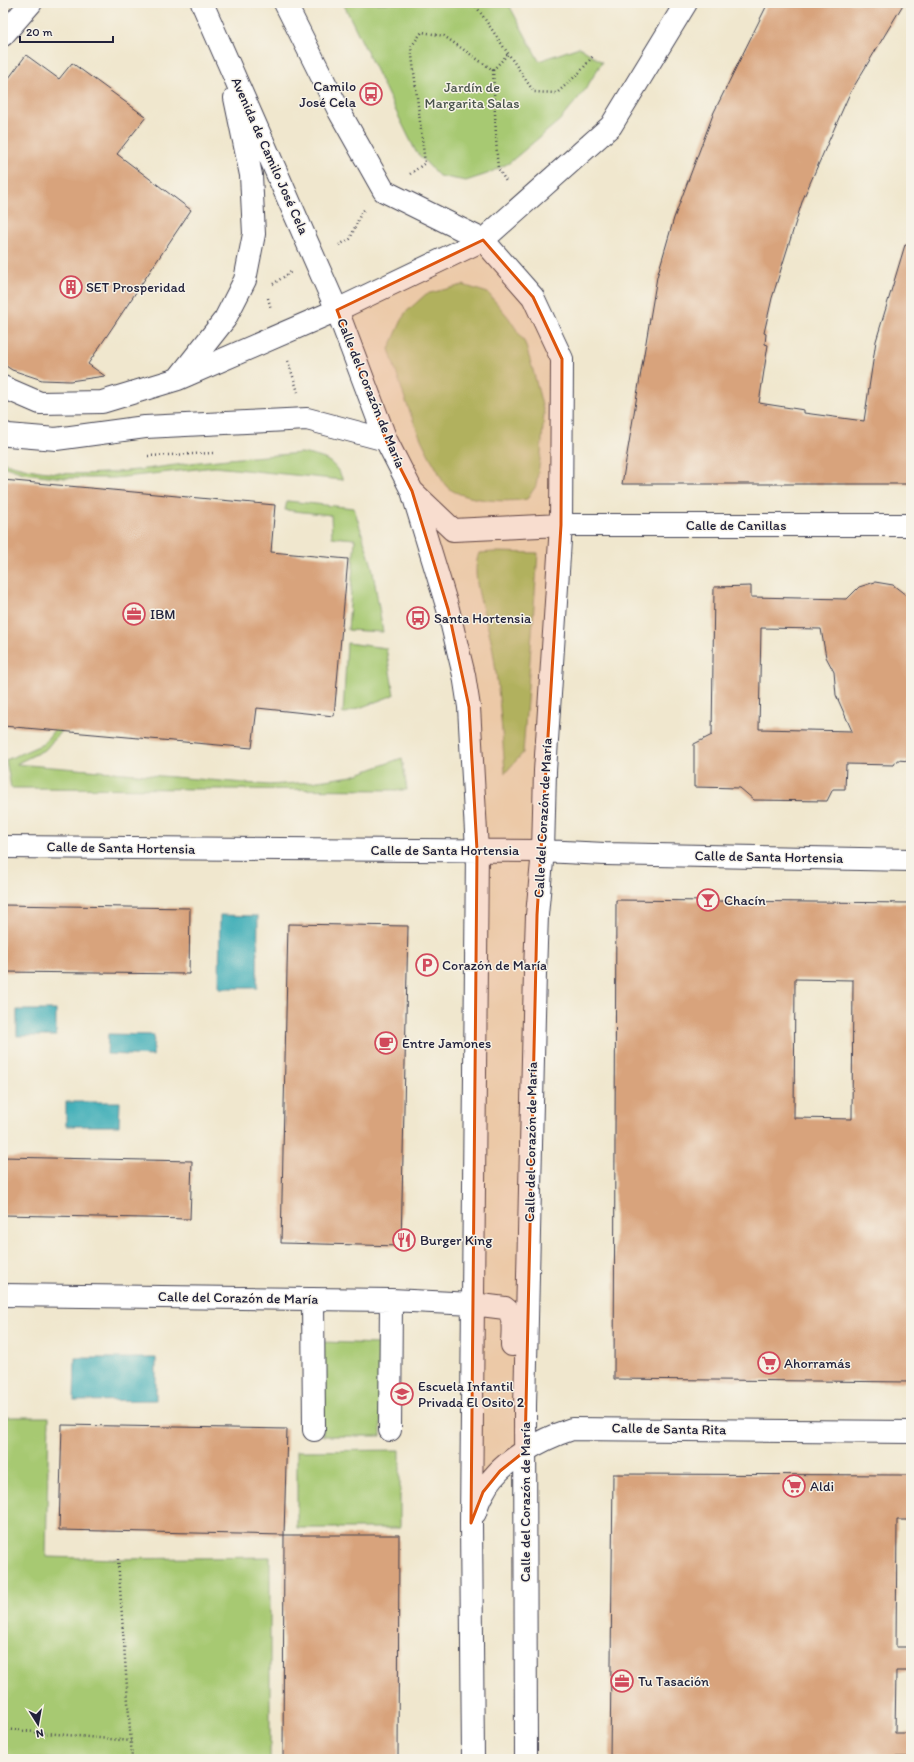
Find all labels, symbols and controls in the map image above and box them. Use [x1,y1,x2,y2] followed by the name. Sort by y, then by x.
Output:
[20,18,113,44] scale bar
[26,25,53,39] text: 20 m
[228,75,313,238] street label: Avenida de Camilo José Cela
[299,78,357,111] place label: Camilo José Cela
[425,79,519,112] park label: Jardín de Margarita Salas
[358,81,384,107] bus stop icon: Camilo José Cela
[58,274,84,300] building icon: SET Prosperidad
[86,279,186,296] place label: SET Prosperidad
[333,316,409,471] street label: Calle del Corazón de María
[686,517,786,534] street label: Calle de Canillas
[121,601,147,627] office icon: IBM
[405,605,431,631] bus stop icon: Santa Hortensia
[150,606,176,623] place label: IBM
[434,610,532,627] place label: Santa Hortensia
[530,737,556,898] street label: Calle del Corazón de María
[46,838,196,858] street label: Calle de Santa Hortensia
[371,842,520,859] street label: Calle de Santa Hortensia
[694,847,844,867] street label: Calle de Santa Hortensia
[695,887,721,913] bar icon: Chacín
[724,892,766,909] place label: Chacín
[414,952,440,978] parking icon: Corazón de María
[442,957,547,974] place label: Corazón de María
[373,1030,399,1056] cafe icon: Entre Jamones
[402,1035,491,1052] place label: Entre Jamones
[521,1062,541,1222] street label: Calle del Corazón de María
[391,1227,417,1253] restaurant icon: Burger King
[420,1232,493,1249] place label: Burger King
[158,1288,318,1308] street label: Calle del Corazón de María
[756,1350,782,1376] supermarket icon: Ahorramás
[784,1355,851,1372] place label: Ahorramás
[418,1378,525,1411] place label: Escuela Infantil Privada El Osito 2
[389,1381,415,1407] school or university icon: Escuela Infantil Privada El Osito 2
[612,1420,727,1439] street label: Calle de Santa Rita
[517,1422,534,1582] street label: Calle del Corazón de María
[781,1473,807,1499] supermarket icon: Aldi
[810,1478,834,1495] place label: Aldi
[609,1668,635,1694] office icon: Tu Tasación
[638,1673,709,1690] place label: Tu Tasación
[18,1704,58,1744] north arrow
[35,1726,45,1740] text: N

